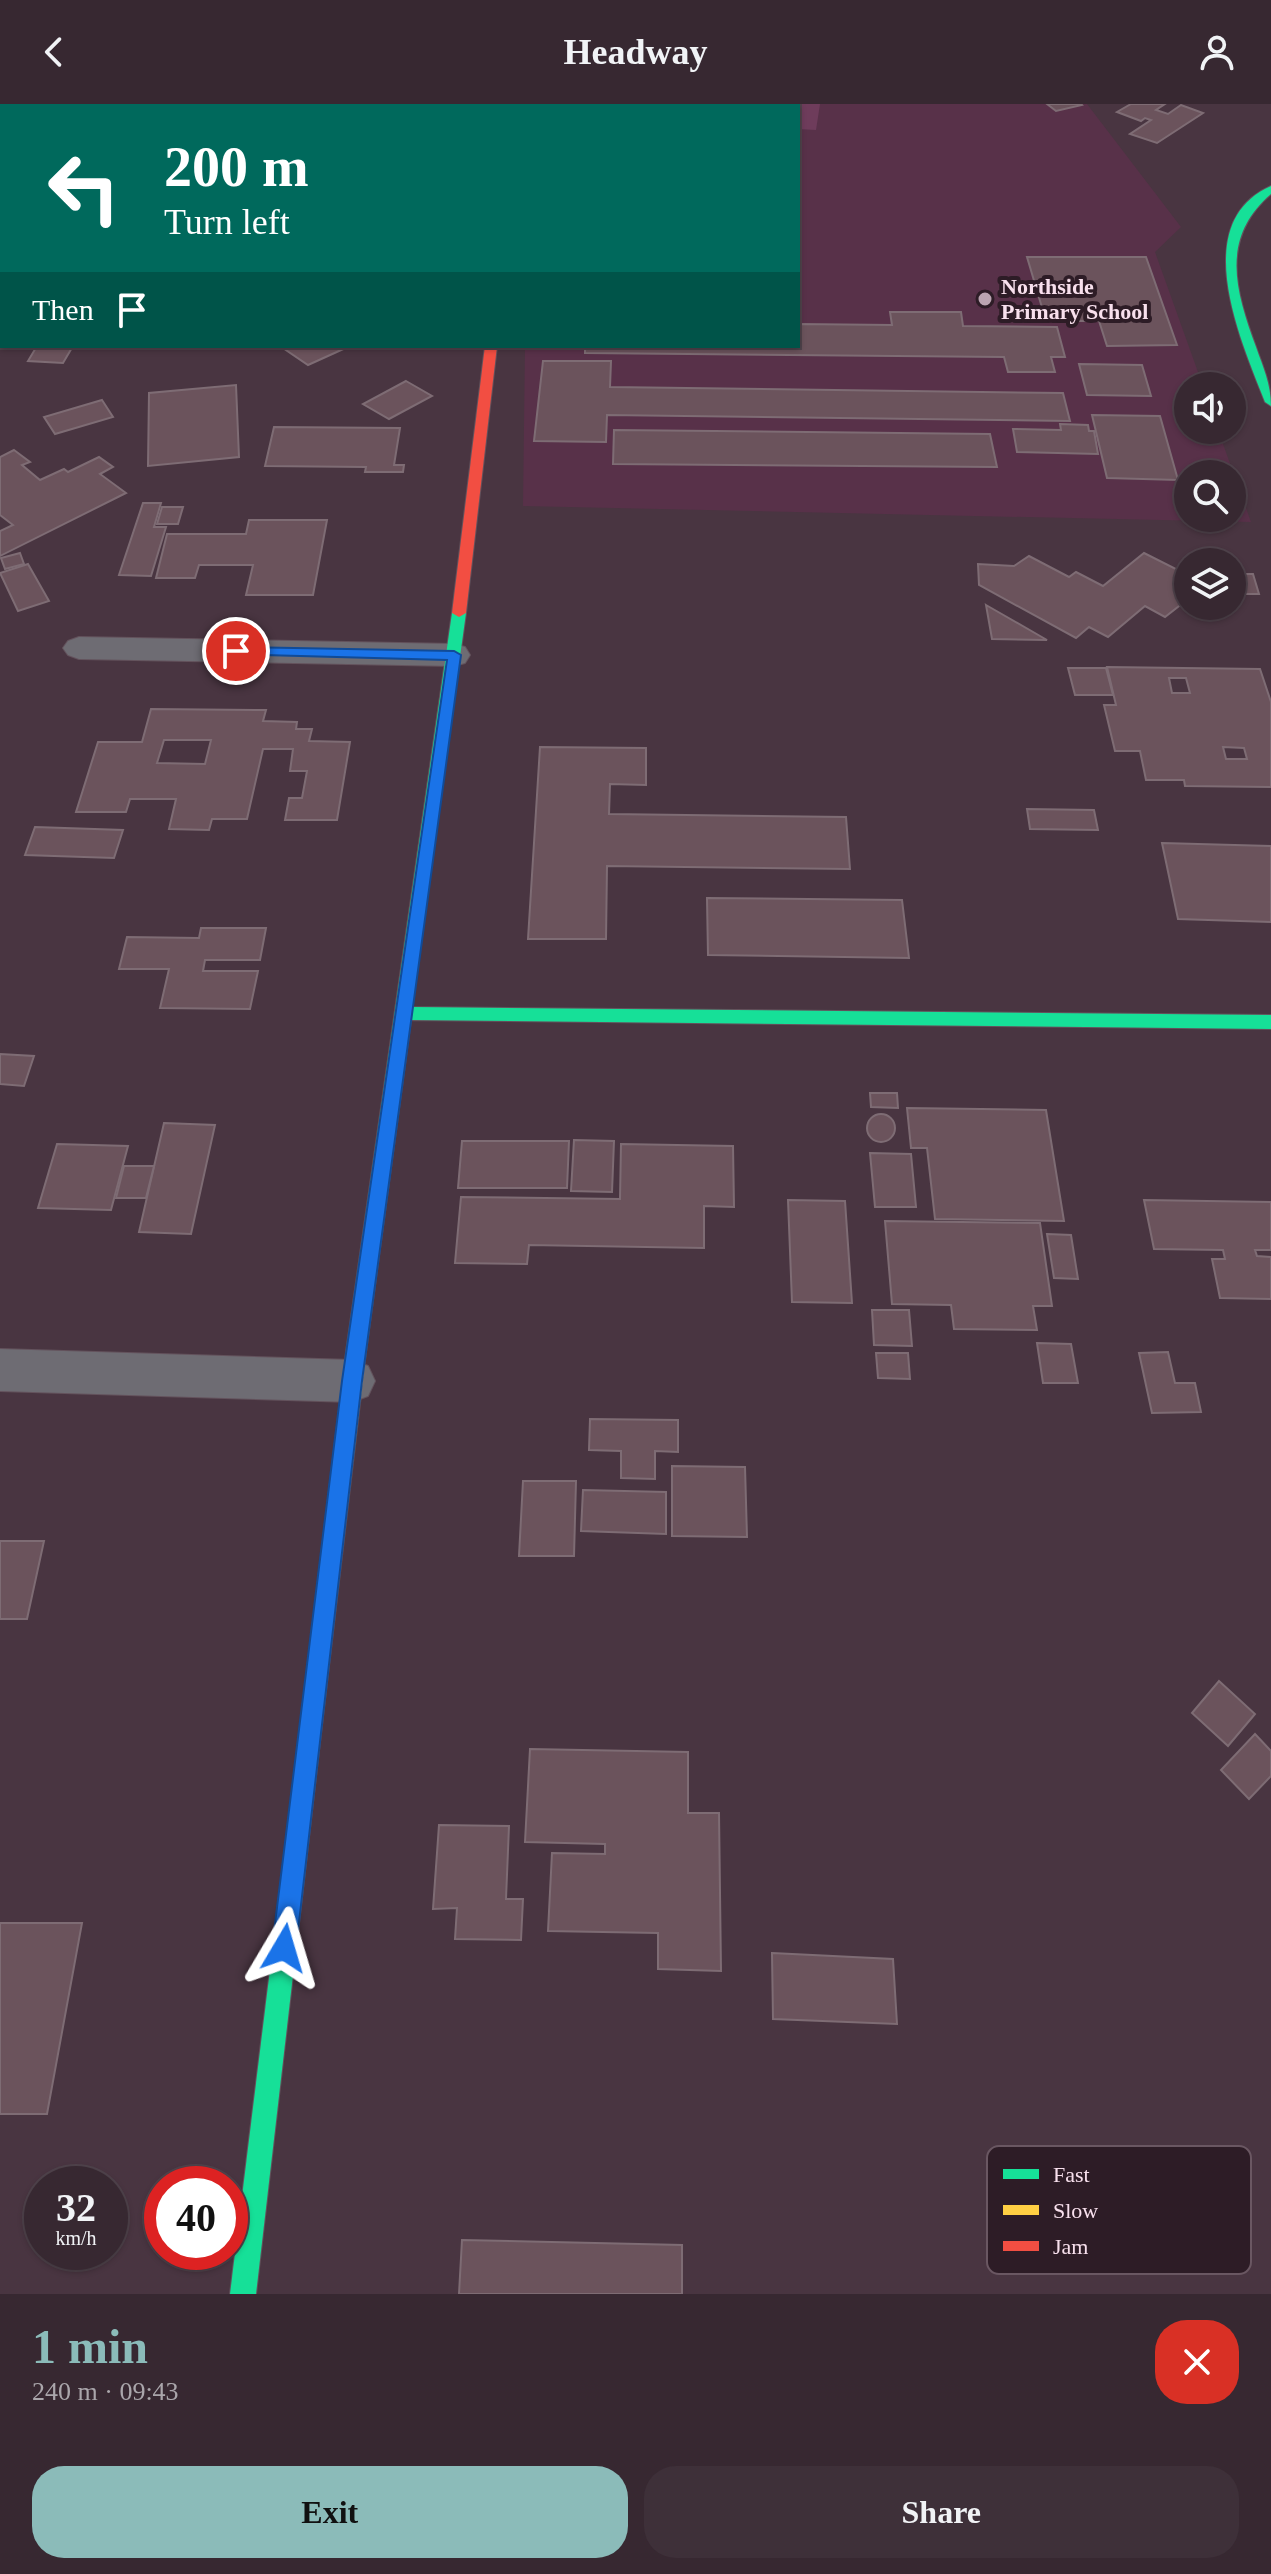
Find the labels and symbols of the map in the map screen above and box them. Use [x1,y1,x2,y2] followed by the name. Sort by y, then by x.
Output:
[1001,274,1148,324] place label: Northside Primary School
[976,290,994,308] marker: Northside Primary School
[202,617,270,685] pin
[242,1906,326,1990] position arrow
[987,2146,1251,2274] legend
[1053,2162,1090,2187] text: Fast
[144,2166,248,2270] speed limit sign: 40
[1053,2198,1098,2223] text: Slow
[1053,2234,1088,2259] text: Jam

